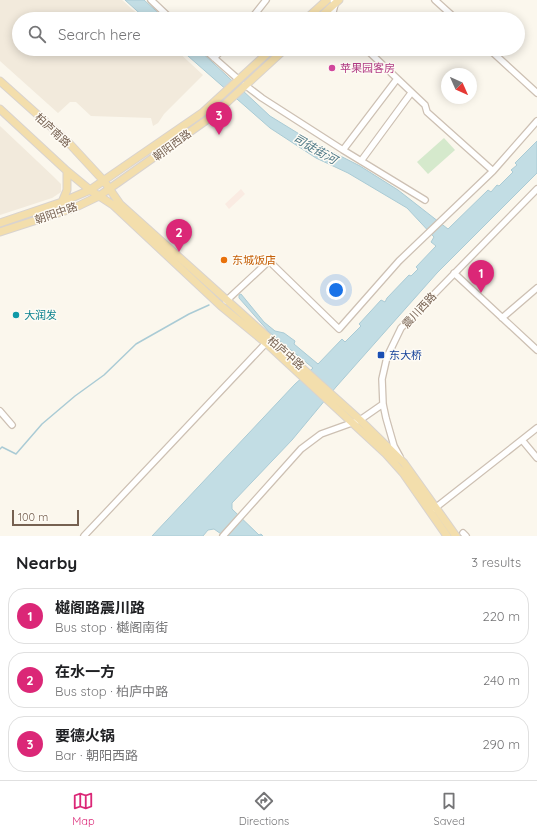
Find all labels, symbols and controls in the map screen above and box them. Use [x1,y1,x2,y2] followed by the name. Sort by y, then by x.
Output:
[12,12,525,56] search box
[26,23,48,45] icon: search
[58,25,141,44] text: Search here
[340,61,395,75] place label: 苹果园客房
[327,63,337,73] marker: 苹果园客房
[441,68,477,104] north arrow
[206,102,232,135] pin: 3
[32,110,74,150] street label: 柏庐南路
[150,126,194,164] street label: 朝阳西路
[291,130,342,168] water label: 司徒街河
[33,199,79,227] street label: 朝阳中路
[166,219,192,252] pin: 2
[232,253,276,267] place label: 东城饭店
[219,255,229,265] marker: 东城饭店
[468,260,494,293] pin: 1
[326,280,346,300] your location
[399,289,439,331] street label: 震川西路
[24,308,57,322] place label: 大润发
[11,310,21,320] marker: 大润发
[265,333,307,373] street label: 柏庐中路
[389,348,422,362] place label: 东大桥
[376,350,386,360] marker: 东大桥
[12,508,79,527] scale bar
[18,510,48,524] text: 100 m
[16,552,77,573] text: Nearby
[471,554,521,570] text: 3 results
[55,598,145,617] text: 樾阁路震川路
[27,608,33,624] text: 1
[482,608,520,624] text: 220 m
[55,619,168,635] text: Bus stop · 樾阁南街
[55,662,115,681] text: 在水一方
[26,672,34,688] text: 2
[483,672,520,688] text: 240 m
[55,683,168,699] text: Bus stop · 柏庐中路
[55,726,115,745] text: 要德火锅
[27,736,33,752] text: 3
[482,736,520,752] text: 290 m
[55,747,138,763] text: Bar · 朝阳西路
[72,790,95,828] tab: Map
[239,790,289,828] tab: Directions
[433,790,465,828] tab: Saved

